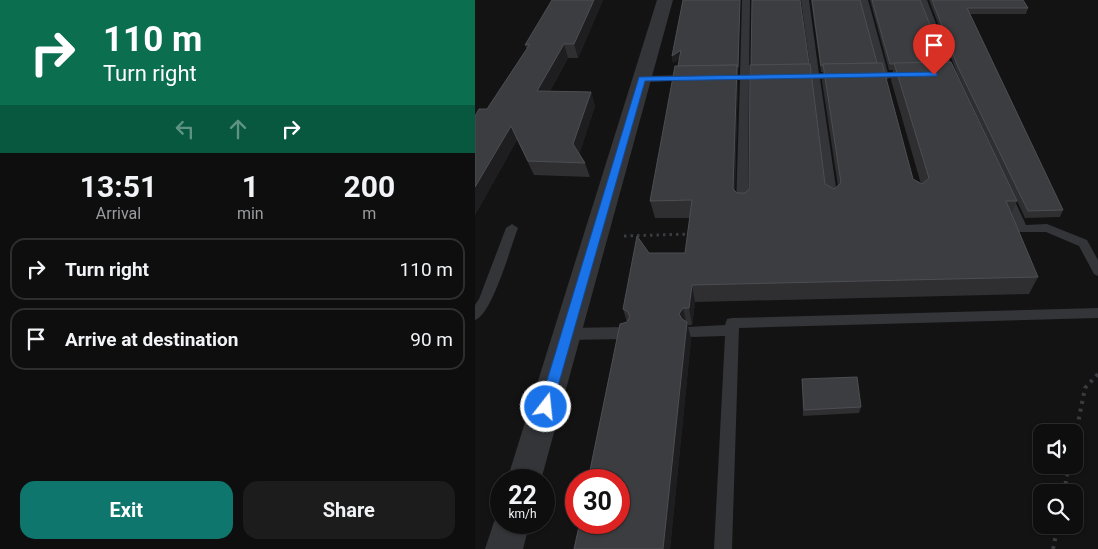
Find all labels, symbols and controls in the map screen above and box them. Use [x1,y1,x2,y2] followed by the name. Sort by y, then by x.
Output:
[103,19,202,60] text: 110 m
[20,20,85,85] icon: right
[913,24,955,75] pin
[920,31,948,59] icon: arrive
[103,61,197,86] text: Turn right
[171,115,199,143] icon: left
[224,115,252,143] icon: ahead
[277,115,305,143] icon: right
[80,169,157,204] text: 13:51
[242,169,259,204] text: 1
[344,169,395,204] text: 200
[96,204,141,223] text: Arrival
[237,204,264,223] text: min
[362,204,376,223] text: m
[22,255,50,283] icon: right
[65,258,149,281] text: Turn right
[400,258,453,281] text: 110 m
[22,325,50,353] icon: arrive
[65,328,238,351] text: Arrive at destination
[410,328,453,351] text: 90 m
[519,380,571,432] position arrow
[1033,424,1083,534] map controls
[1033,424,1083,474] button: sound
[565,469,630,534] speed limit sign: 30
[20,481,233,539] button: Exit
[243,481,455,539] button: Share
[508,481,537,510] text: 22
[1033,484,1083,534] button: search
[508,507,537,521] text: km/h

